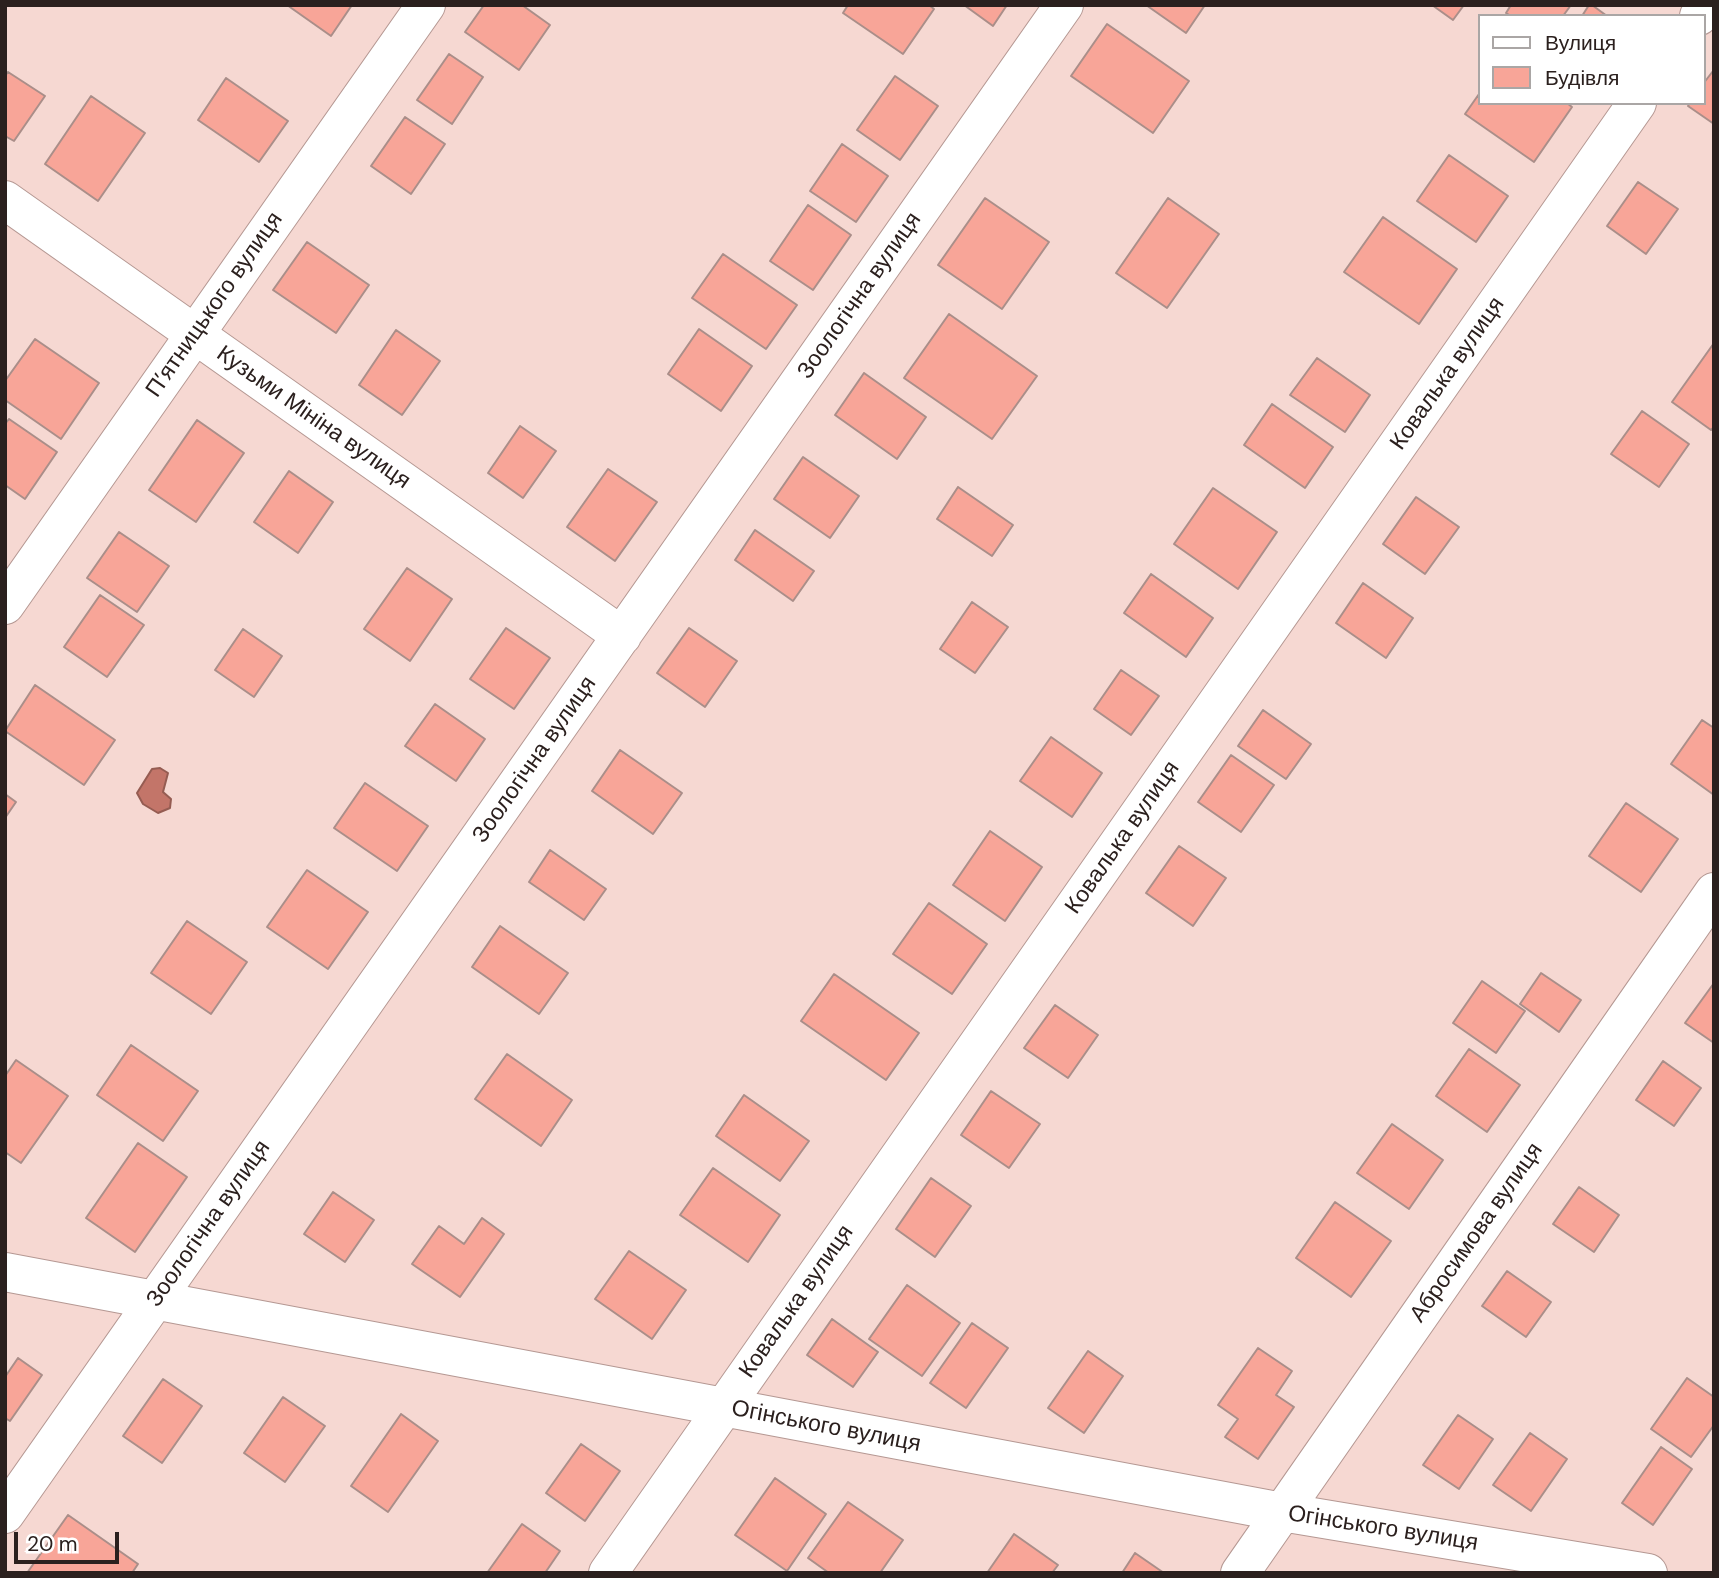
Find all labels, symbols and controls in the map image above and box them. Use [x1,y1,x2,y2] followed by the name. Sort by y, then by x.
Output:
[1478,14,1705,105] legend
[1545,29,1616,57] text: Вулиця
[1545,64,1619,92] text: Будівля
[141,207,289,403] street label: П’ятницького вулиця
[792,207,928,385] street label: Зоологічна вулиця
[1385,292,1511,456] street label: Ковалька вулиця
[211,341,415,495] street label: Кузьми Мініна вулиця
[467,671,603,849] street label: Зоологічна вулиця
[1060,756,1186,920] street label: Ковалька вулиця
[141,1135,277,1313] street label: Зоологічна вулиця
[1405,1138,1549,1328] street label: Абросимова вулиця
[734,1220,860,1384] street label: Ковалька вулиця
[729,1395,923,1459] street label: Огінського вулиця
[1286,1500,1480,1558] street label: Огінського вулиця
[18,1518,122,1562] scale bar
[27,1530,78,1558] text: 20 m

